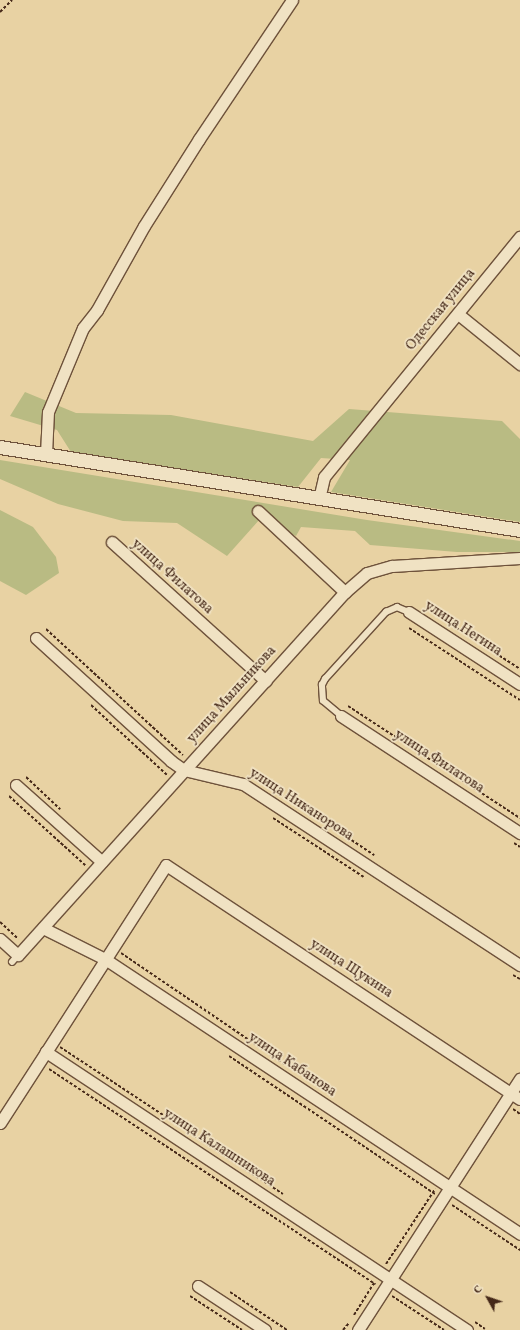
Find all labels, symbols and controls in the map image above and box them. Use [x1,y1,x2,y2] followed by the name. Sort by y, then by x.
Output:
[403,266,479,354] street label: Одесская улица
[128,536,216,618] street label: улица Филатова
[421,598,505,660] street label: улица Негина
[184,643,280,747] street label: улица Мыльникова
[391,727,487,797] street label: улица Филатова
[246,765,356,845] street label: улица Никанорова
[306,936,396,1002] street label: улица Щукина
[245,1029,339,1101] street label: улица Кабанова
[160,1105,278,1191] street label: улица Калашникова
[468,1278,508,1318] north arrow
[470,1282,486,1298] text: С

